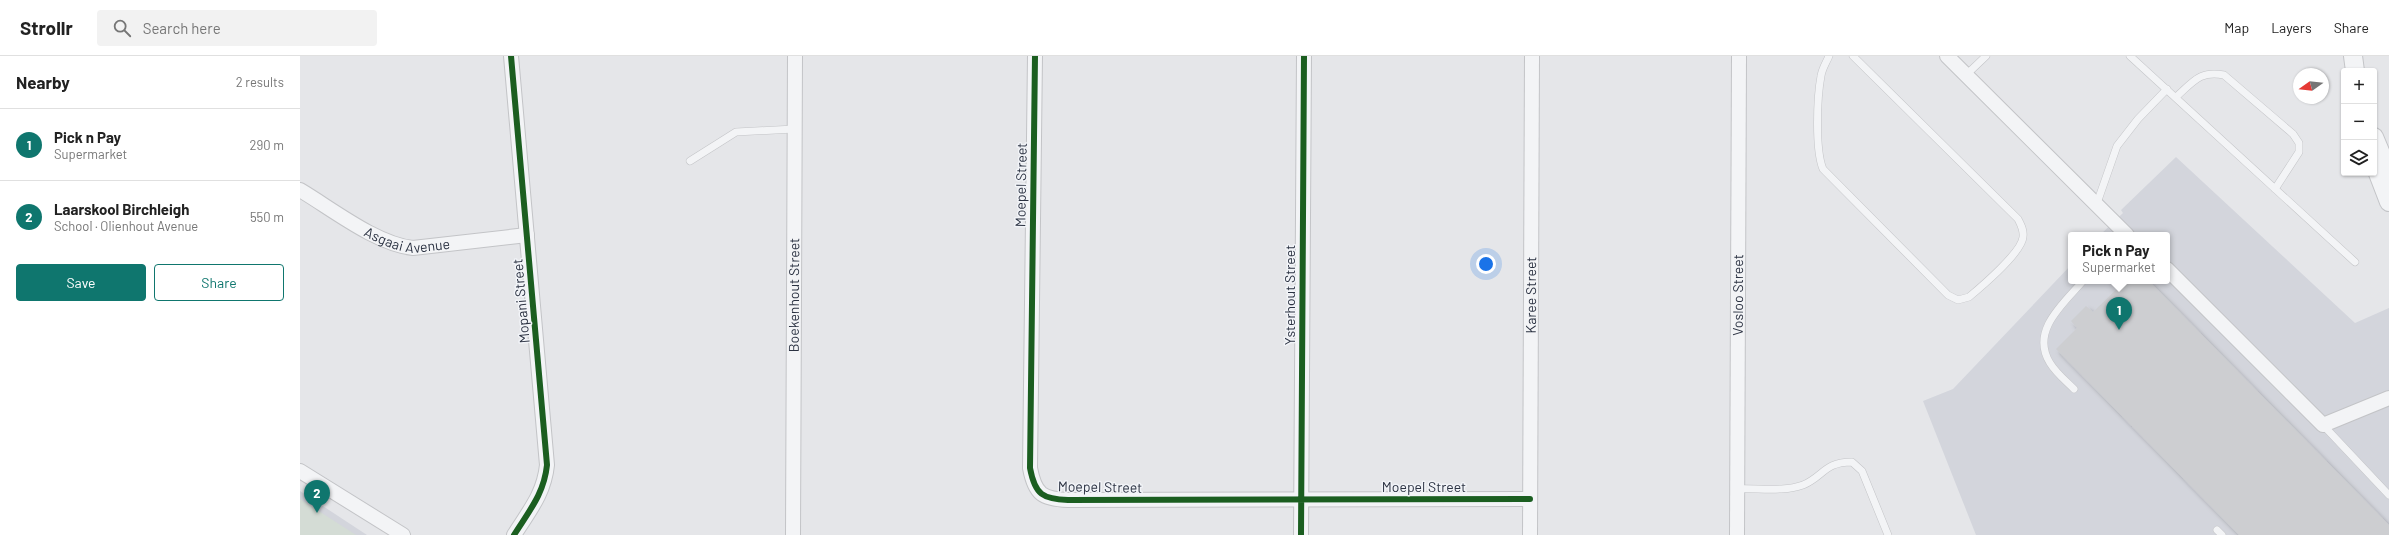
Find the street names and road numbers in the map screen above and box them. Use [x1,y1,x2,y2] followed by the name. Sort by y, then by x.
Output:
[1011,143,1030,227] street label: Moepel Street
[362,223,451,256] street label: Asgaai Avenue
[785,238,802,352] street label: Boekenhout Street
[1281,245,1298,345] street label: Ysterhout Street
[1729,254,1746,336] street label: Vosloo Street
[1522,257,1539,333] street label: Karee Street
[508,258,533,344] street label: Mopani Street
[1058,477,1142,496] street label: Moepel Street
[1382,478,1466,495] street label: Moepel Street

